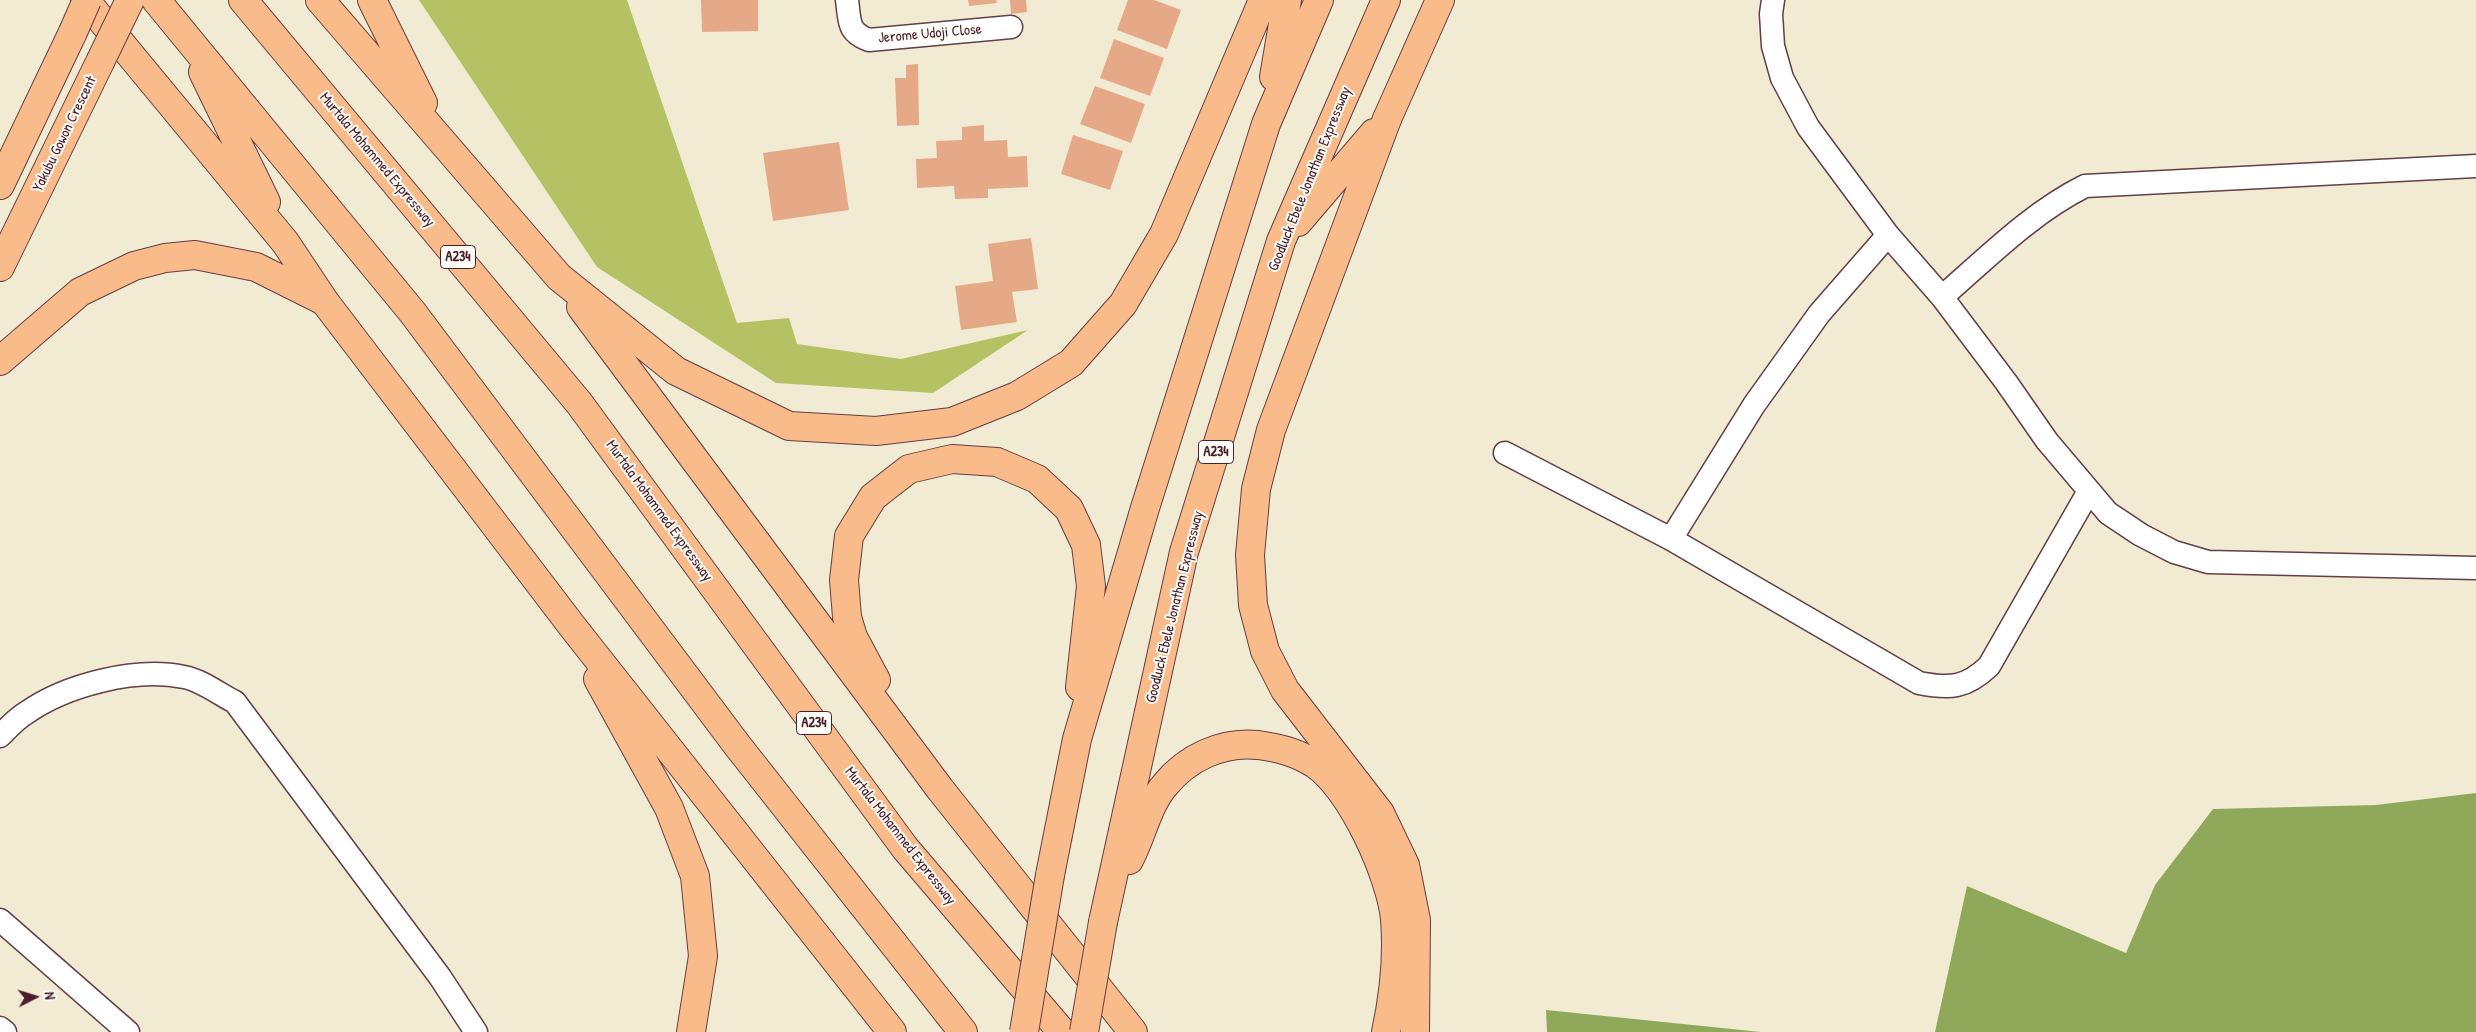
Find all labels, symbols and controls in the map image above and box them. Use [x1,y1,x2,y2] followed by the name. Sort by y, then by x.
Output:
[878,21,982,47] street label: Jerome Udoji Close
[29,73,101,195] street label: Yakubu Gowon Crescent
[1265,84,1355,274] street label: Goodluck Ebele Jonathan Expressway
[315,89,439,231] street label: Murtala Mohammed Expressway
[440,246,476,268] road number: A234
[602,437,716,585] street label: Murtala Mohammed Expressway
[1198,441,1234,464] road number: A234
[1142,509,1208,705] street label: Goodluck Ebele Jonathan Expressway
[796,711,832,734] road number: A234
[841,763,959,909] street label: Murtala Mohammed Expressway
[10,972,60,1022] north arrow
[41,991,60,1000] text: N

